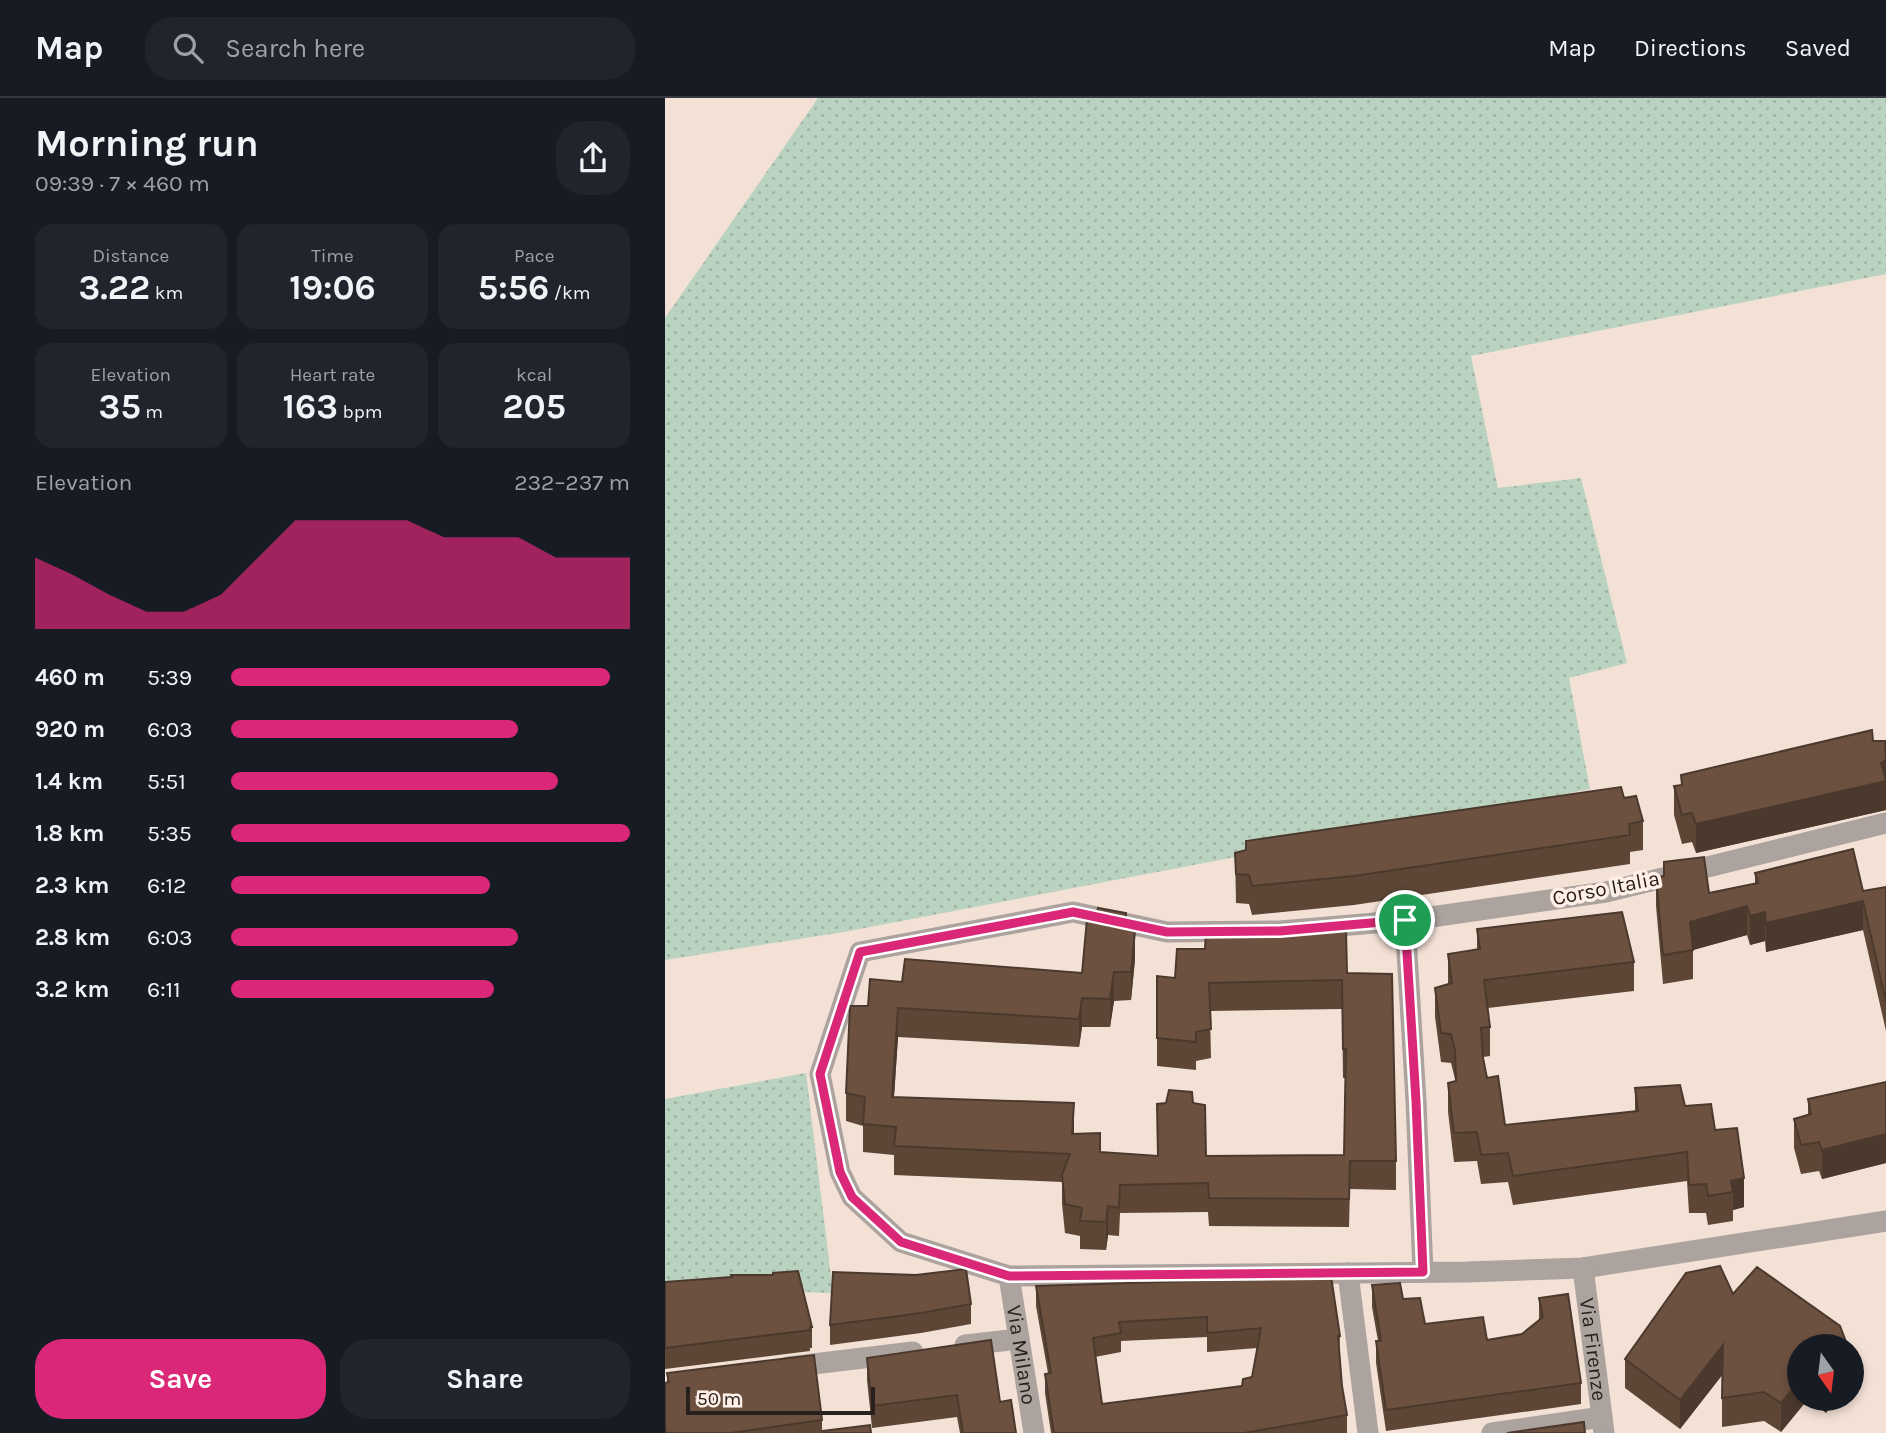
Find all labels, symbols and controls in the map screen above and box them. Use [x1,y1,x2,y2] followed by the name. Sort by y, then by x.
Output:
[145,17,635,80] search box
[35,29,103,67] text: Map
[169,29,207,67] icon: search
[225,33,365,64] text: Search here
[1548,34,1596,62] text: Map
[1634,34,1747,62] text: Directions
[1785,34,1851,62] text: Saved
[35,121,259,166] text: Morning run
[556,121,630,195] button: share
[35,170,210,197] text: 09:39 · 7 × 460 m
[92,245,169,267] text: Distance
[311,245,354,267] text: Time
[514,245,554,267] text: Pace
[79,267,150,308] text: 3.22
[289,267,376,308] text: 19:06
[478,267,549,308] text: 5:56
[150,282,183,304] text: km
[549,282,590,304] text: /km
[91,364,171,386] text: Elevation
[290,364,375,386] text: Heart rate
[516,364,552,386] text: kcal
[99,386,141,427] text: 35
[282,386,338,427] text: 163
[502,386,566,427] text: 205
[141,401,163,423] text: m
[338,401,383,423] text: bpm
[35,469,132,496] text: Elevation
[514,469,630,496] text: 232–237 m
[35,664,105,691] text: 460 m
[147,664,192,691] text: 5:39
[35,716,105,743] text: 920 m
[147,716,193,743] text: 6:03
[35,768,103,795] text: 1.4 km
[147,768,186,795] text: 5:51
[35,820,104,847] text: 1.8 km
[147,820,192,847] text: 5:35
[1550,866,1662,910] street label: Corso Italia
[35,872,109,899] text: 2.3 km
[147,872,186,899] text: 6:12
[1375,890,1435,950] pin
[1386,901,1424,939] icon: arrive
[35,924,110,951] text: 2.8 km
[147,924,193,951] text: 6:03
[35,976,109,1003] text: 3.2 km
[147,976,181,1003] text: 6:11
[1575,1296,1612,1402] street label: Via Firenze
[1002,1304,1041,1406] street label: Via Milano
[1787,1334,1864,1410] north arrow
[1787,1334,1864,1411] map controls
[35,1339,326,1419] button: Save
[340,1339,630,1419] button: Share
[686,1384,875,1416] scale bar
[697,1388,741,1410] text: 50 m

